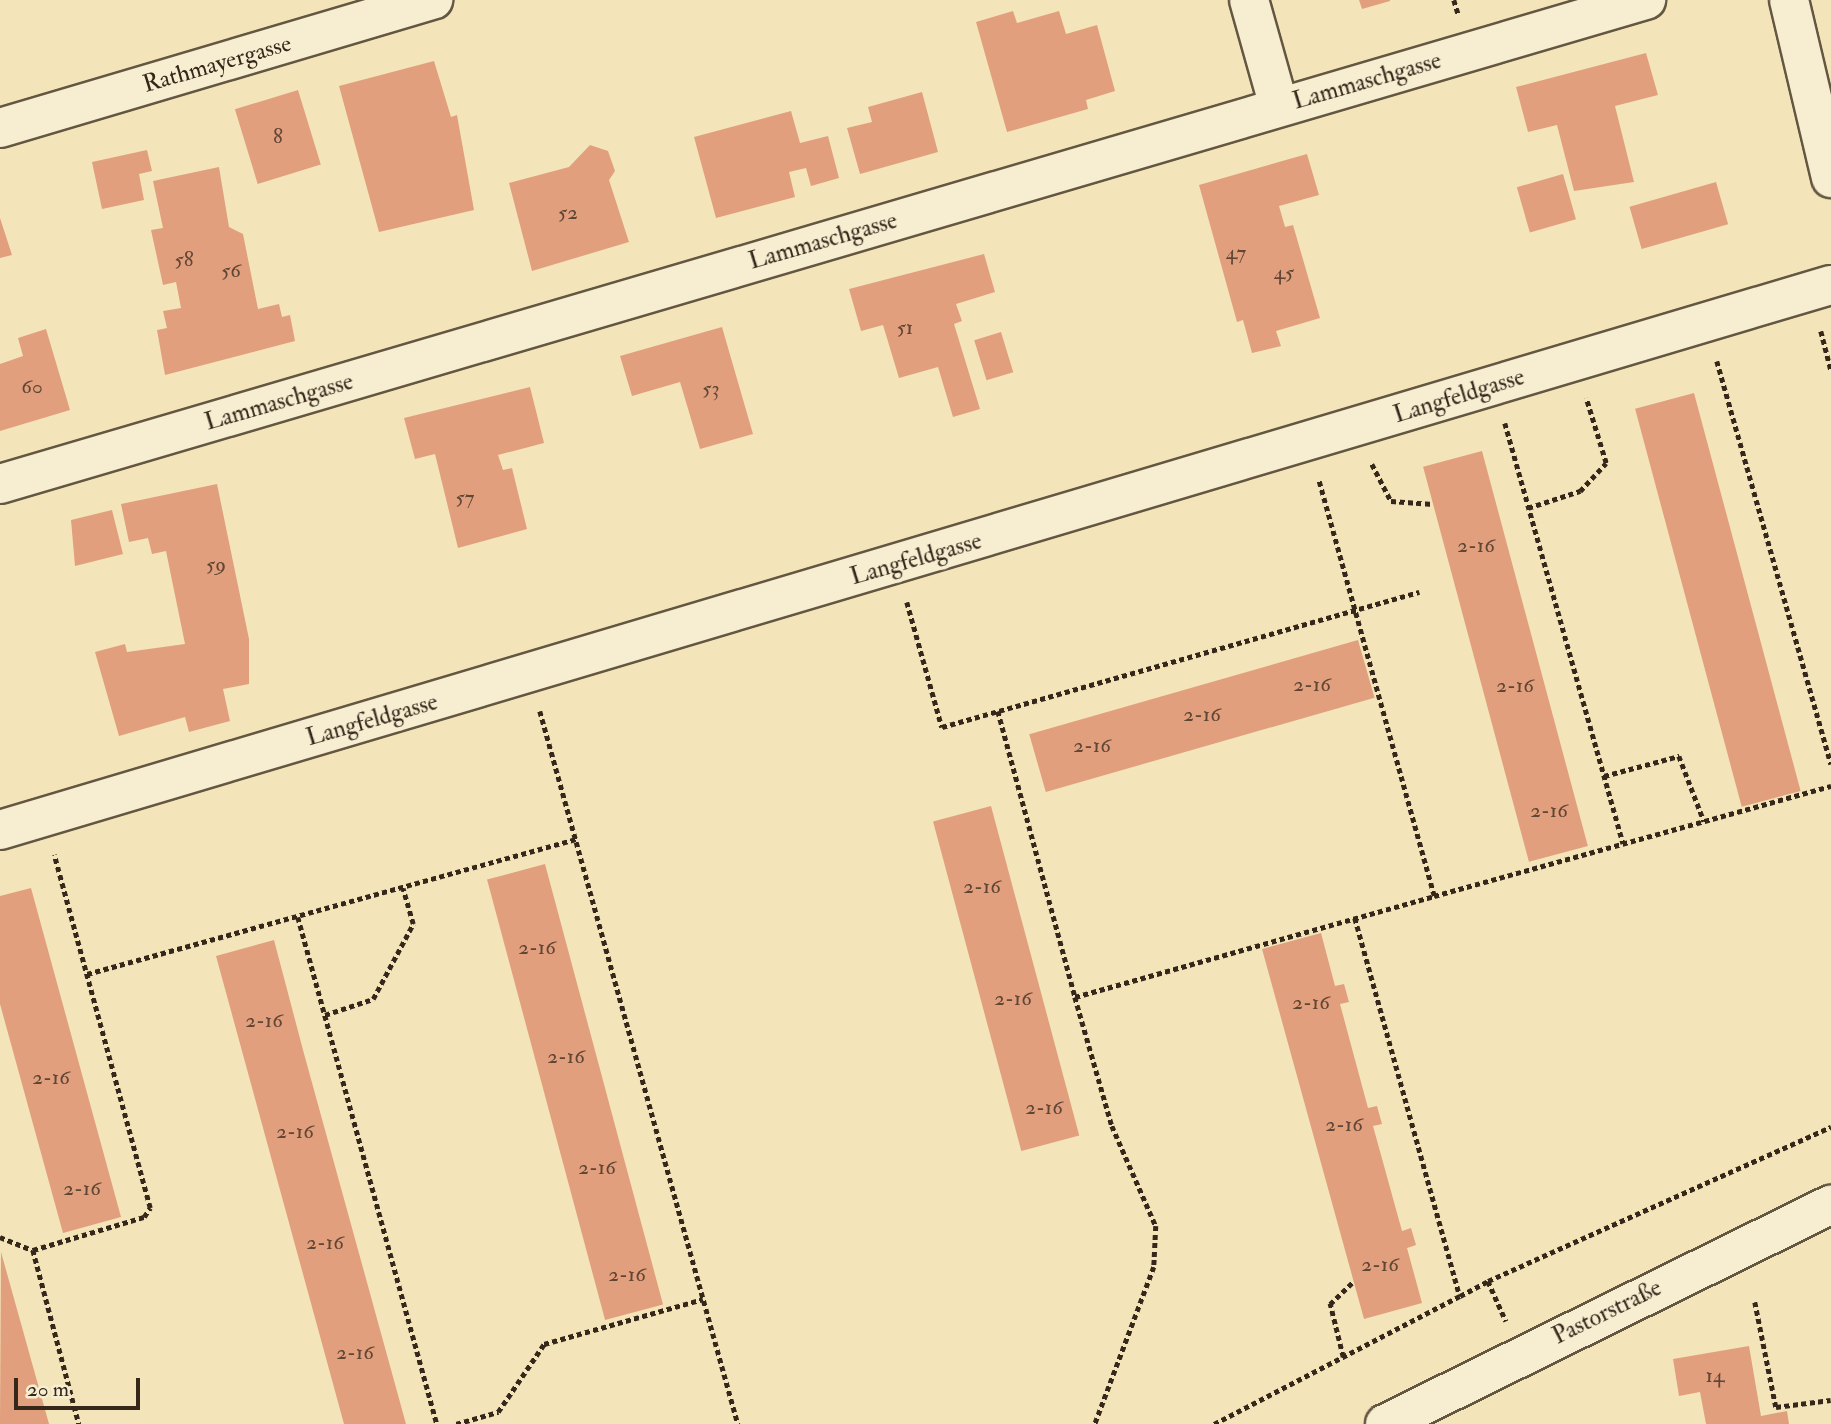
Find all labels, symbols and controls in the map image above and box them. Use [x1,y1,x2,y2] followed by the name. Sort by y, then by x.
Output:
[139,29,295,99] street label: Rathmayergasse
[1289,46,1445,116] street label: Lammaschgasse
[273,124,283,150] house number: 8
[558,200,578,226] house number: 52
[745,206,901,276] street label: Lammaschgasse
[1226,240,1246,266] house number: 47
[174,247,194,273] house number: 58
[221,258,241,284] house number: 56
[1274,260,1294,286] house number: 45
[897,315,913,341] house number: 51
[1390,362,1528,430] street label: Langfeldgasse
[201,367,357,437] street label: Lammaschgasse
[21,374,43,400] house number: 60
[702,376,720,402] house number: 53
[456,485,474,511] house number: 57
[847,527,985,591] street label: Langfeldgasse
[1457,533,1495,559] house number: 2-16
[206,552,226,578] house number: 59
[1293,672,1331,698] house number: 2-16
[1496,673,1534,699] house number: 2-16
[303,688,441,752] street label: Langfeldgasse
[1183,702,1221,728] house number: 2-16
[1073,733,1111,759] house number: 2-16
[1530,798,1568,824] house number: 2-16
[963,874,1001,900] house number: 2-16
[518,935,556,961] house number: 2-16
[994,986,1032,1012] house number: 2-16
[1292,990,1330,1016] house number: 2-16
[245,1008,283,1034] house number: 2-16
[547,1044,585,1070] house number: 2-16
[32,1065,70,1091] house number: 2-16
[1025,1095,1063,1121] house number: 2-16
[1325,1112,1363,1138] house number: 2-16
[276,1119,314,1145] house number: 2-16
[578,1155,616,1181] house number: 2-16
[63,1176,101,1202] house number: 2-16
[306,1230,344,1256] house number: 2-16
[1361,1252,1399,1278] house number: 2-16
[608,1262,646,1288] house number: 2-16
[1548,1273,1666,1351] street label: Pastorstraße
[336,1340,374,1366] house number: 2-16
[1706,1363,1724,1389] house number: 14
[18,1364,144,1408] scale bar
[27,1376,69,1403] text: 20 m

